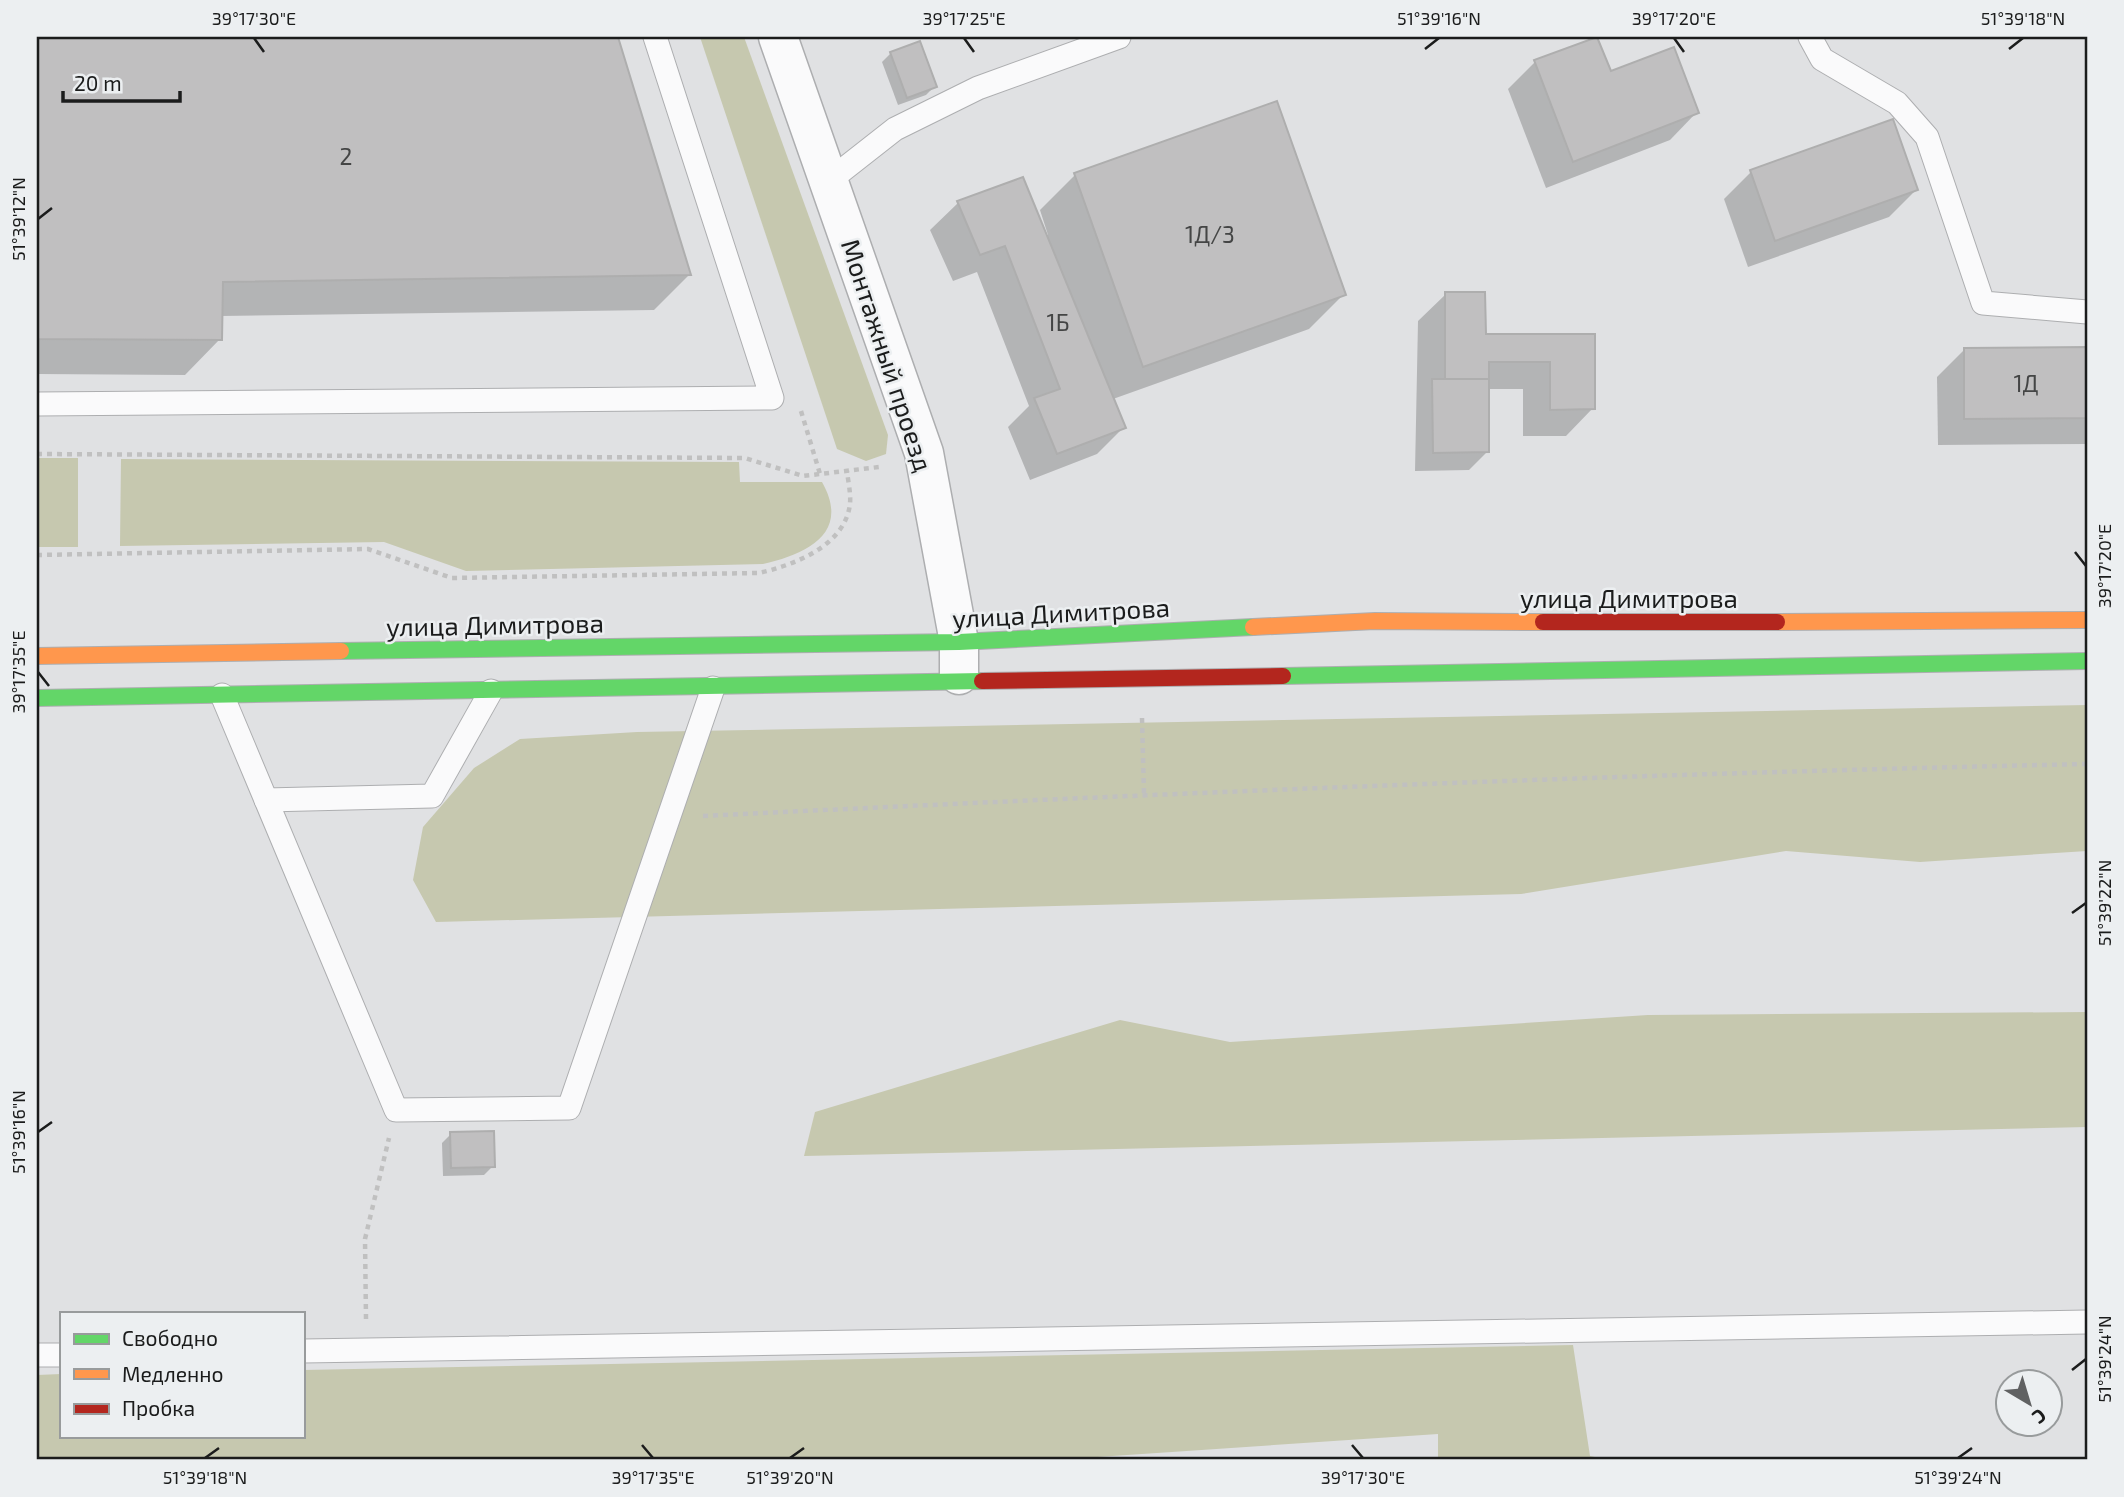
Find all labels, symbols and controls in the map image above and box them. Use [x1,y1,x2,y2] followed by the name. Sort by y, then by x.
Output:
[212,7,296,29] text: 39°17'30"E
[922,7,1006,29] text: 39°17'25"E
[1397,7,1481,29] text: 51°39'16"N
[1632,7,1716,29] text: 39°17'20"E
[1981,7,2065,29] text: 51°39'18"N
[63,60,180,104] scale bar
[74,70,122,95] text: 20 m
[340,142,352,170] house number: 2
[7,177,29,261] text: 51°39'12"N
[1185,220,1235,248] house number: 1Д/3
[836,235,940,475] street label: Монтажный проезд
[1047,308,1069,336] house number: 1Б
[2013,369,2039,397] house number: 1Д
[2093,524,2115,608] text: 39°17'20"E
[1520,582,1738,614] street label: улица Димитрова
[951,591,1171,634] street label: улица Димитрова
[386,607,604,642] street label: улица Димитрова
[7,630,29,714] text: 39°17'35"E
[2093,860,2115,946] text: 51°39'22"N
[7,1090,29,1174] text: 51°39'16"N
[60,1312,304,1438] legend
[2093,1315,2115,1403] text: 51°39'24"N
[122,1325,218,1350] text: Свободно
[122,1361,224,1386] text: Медленно
[1994,1368,2064,1438] north arrow
[122,1395,195,1420] text: Пробка
[2028,1404,2051,1429] text: С
[163,1466,247,1488] text: 51°39'18"N
[611,1466,695,1488] text: 39°17'35"E
[746,1466,834,1488] text: 51°39'20"N
[1321,1466,1405,1488] text: 39°17'30"E
[1914,1466,2002,1488] text: 51°39'24"N

